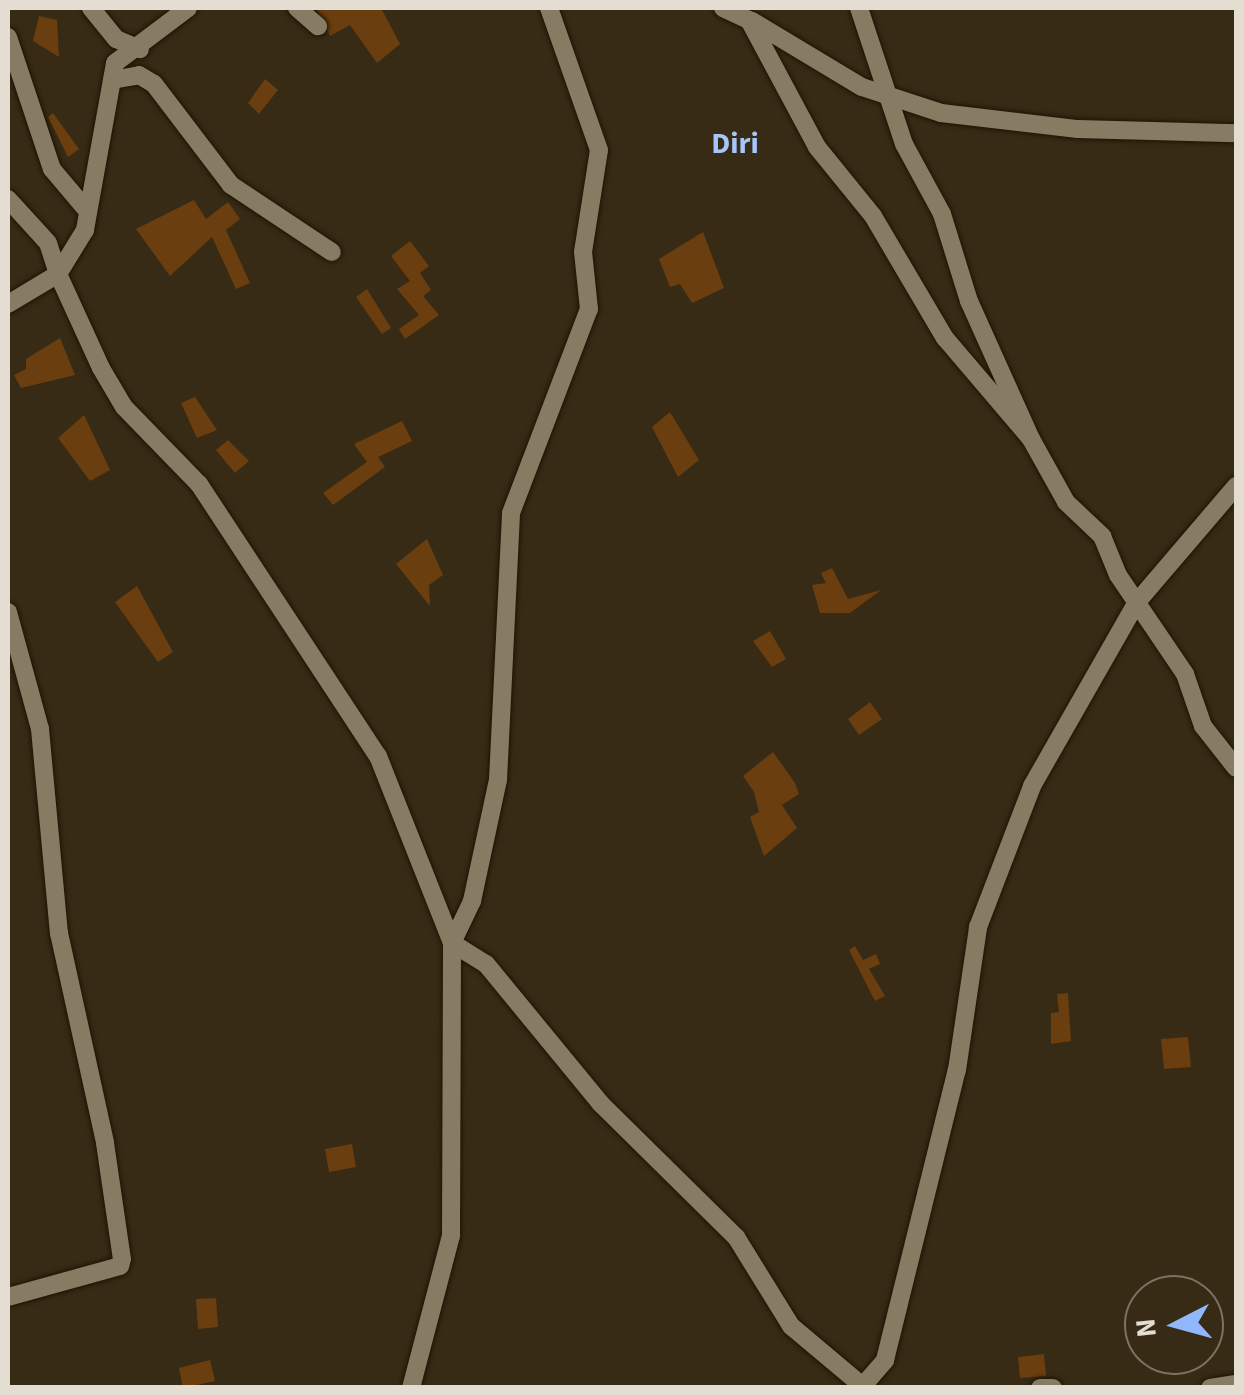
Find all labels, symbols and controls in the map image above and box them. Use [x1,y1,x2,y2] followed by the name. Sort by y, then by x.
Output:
[711,126,759,162] district label: Diri
[1124,1275,1224,1375] north arrow
[1125,1317,1167,1339] text: N

